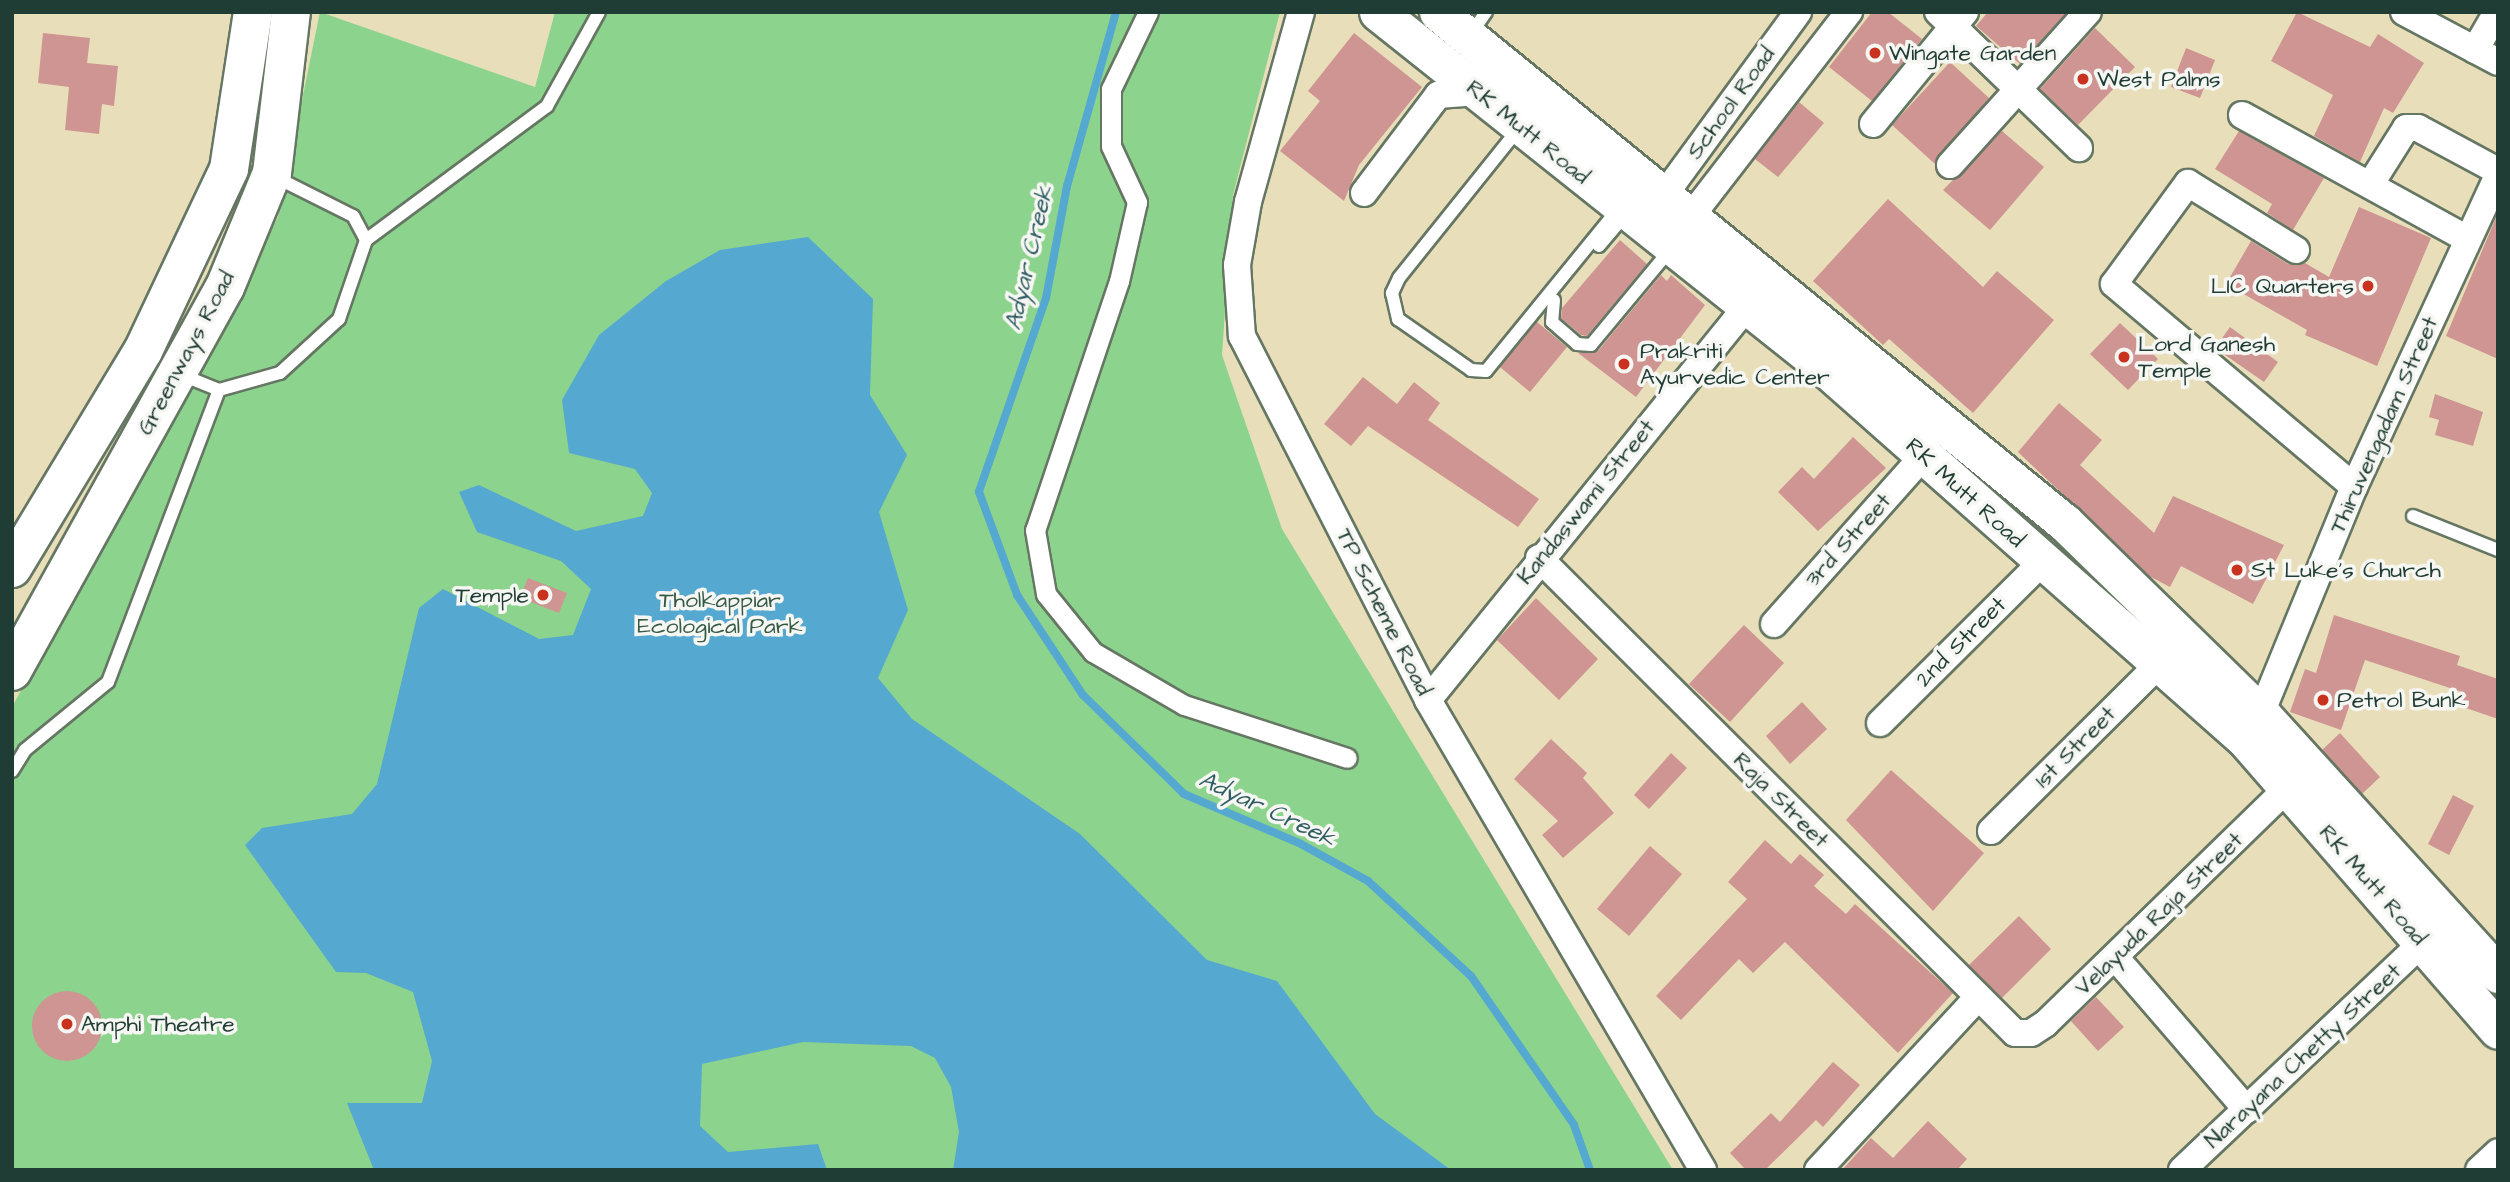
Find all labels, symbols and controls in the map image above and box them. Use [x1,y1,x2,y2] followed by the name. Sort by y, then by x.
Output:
[1889,39,2056,67] place label: Wingate Garden
[1681,41,1781,165] street label: School Road
[1867,45,1883,61] marker: Wingate Garden
[2097,65,2221,93] place label: West Palms
[2075,71,2091,87] marker: West Palms
[1461,74,1595,190] street label: RK Mutt Road
[999,183,1061,333] water label: Adyar Creek
[131,266,241,440] street label: Greenways Road
[2211,272,2354,300] place label: LIC Quarters
[2360,278,2376,294] marker: LIC Quarters
[2324,312,2444,538] street label: Thiruvengadam Street
[2138,330,2275,384] place label: Lord Ganesh Temple
[1640,337,1830,391] place label: Prakriti Ayurvedic Center
[2116,349,2132,365] marker: Lord Ganesh Temple
[1614,354,1634,374] marker: Prakriti Ayurvedic Center
[1511,414,1661,590] street label: Kandaswami Street
[1900,432,2030,554] street label: RK Mutt Road
[1799,488,1897,592] street label: 3rd Street
[1330,524,1438,700] street label: TP Scheme Road
[2251,556,2441,584] place label: St Luke’s Church
[2229,562,2245,578] marker: St Luke’s Church
[455,581,529,609] place label: Temple
[637,586,803,640] park label: Tholkappiar Ecological Park
[535,587,551,603] marker: Temple
[1910,591,2012,693] street label: 2nd Street
[2337,686,2466,714] place label: Petrol Bunk
[2315,692,2331,708] marker: Petrol Bunk
[2028,700,2122,794] street label: 1st Street
[1727,746,1835,854] street label: Raja Street
[1194,766,1340,854] water label: Adyar Creek
[2313,819,2433,951] street label: RK Mutt Road
[2069,827,2249,1001] street label: Velayuda Raja Street
[2199,958,2407,1154] street label: Narayana Chetty Street
[81,1010,235,1038] place label: Amphi Theatre
[59,1016,75,1032] marker: Amphi Theatre

